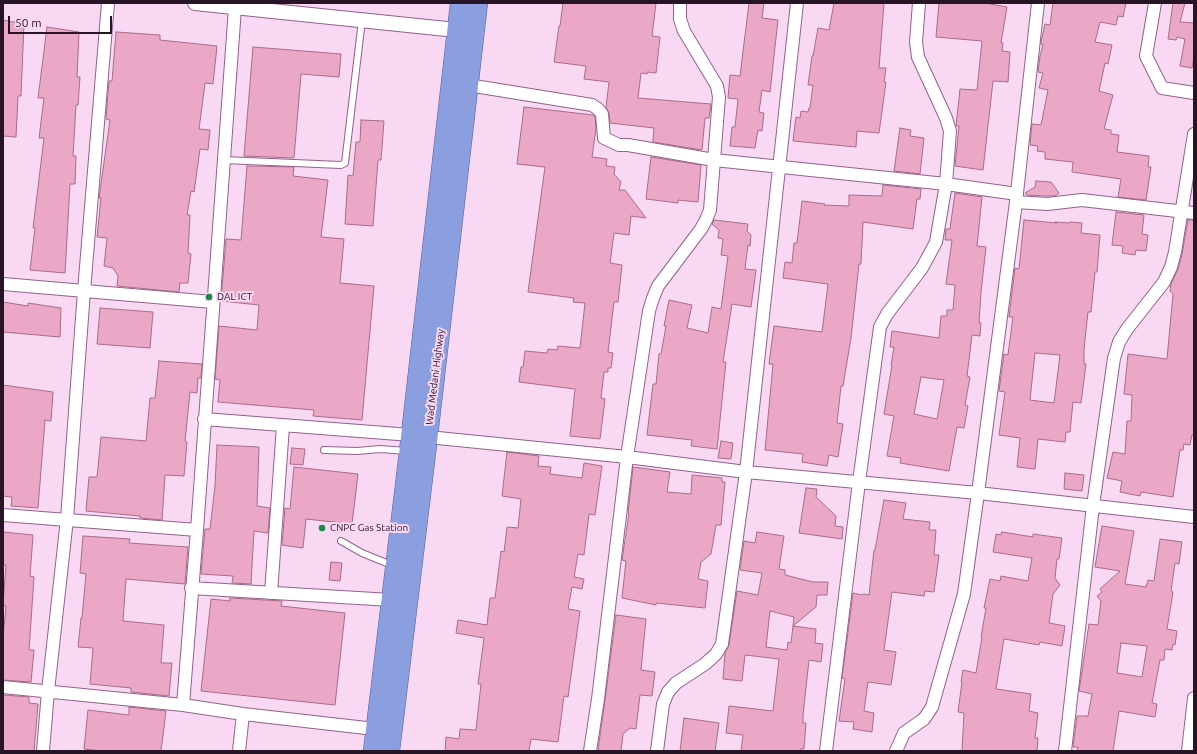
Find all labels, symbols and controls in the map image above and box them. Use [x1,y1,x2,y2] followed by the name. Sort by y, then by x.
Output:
[10,8,114,34] scale bar
[15,16,42,29] text: 50 m
[217,291,252,303] place label: DAL ICT
[204,292,214,302] marker: DAL ICT
[423,328,447,426] street label: Wad Medani Highway
[330,522,408,534] place label: CNPC Gas Station
[317,523,327,533] marker: CNPC Gas Station

